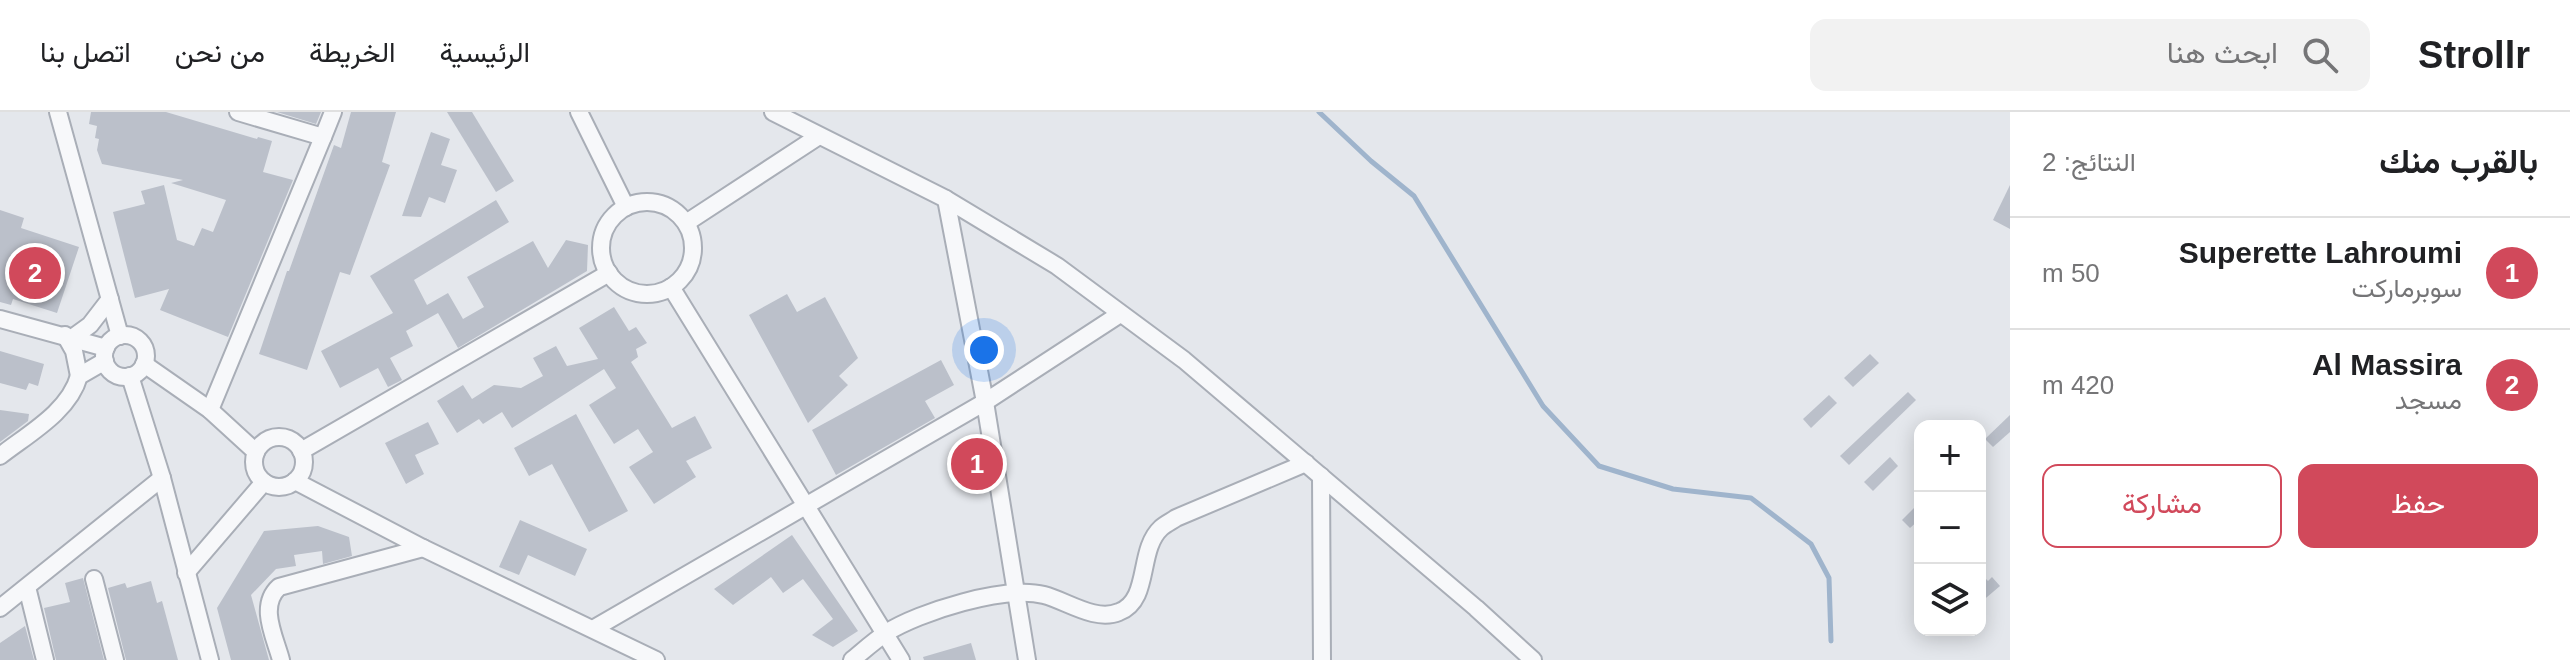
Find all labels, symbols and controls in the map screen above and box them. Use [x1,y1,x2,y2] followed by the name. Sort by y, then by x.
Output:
[1810,19,2370,91] search box
[2298,33,2342,77] icon: search
[2418,34,2530,76] text: Strollr
[2167,36,2278,69] text: ابحث هنا
[40,37,131,68] text: اتصل بنا
[175,37,265,68] text: من نحن
[309,37,396,68] text: الخريطة
[440,37,530,68] text: الرئيسية
[2379,142,2538,180] text: بالقرب منك
[2042,147,2136,177] text: النتائج: 2
[2179,236,2462,269] text: Superette Lahroumi
[9,243,61,303] pin: 2
[2042,258,2100,288] text: 50 m
[2505,258,2519,288] text: 1
[2351,273,2462,303] text: سوبرماركت
[964,330,1004,370] your location
[2312,348,2462,381] text: Al Massira
[2042,370,2114,400] text: 420 m
[2505,370,2519,400] text: 2
[2395,385,2462,415] text: مسجد
[1914,420,1986,636] map controls
[1914,420,1986,492] button: +
[951,434,1003,494] pin: 1
[2042,464,2282,548] button: مشاركة
[2298,464,2538,548] button: حفظ
[1914,492,1986,564] button: −
[1914,564,1986,636] button: layers

